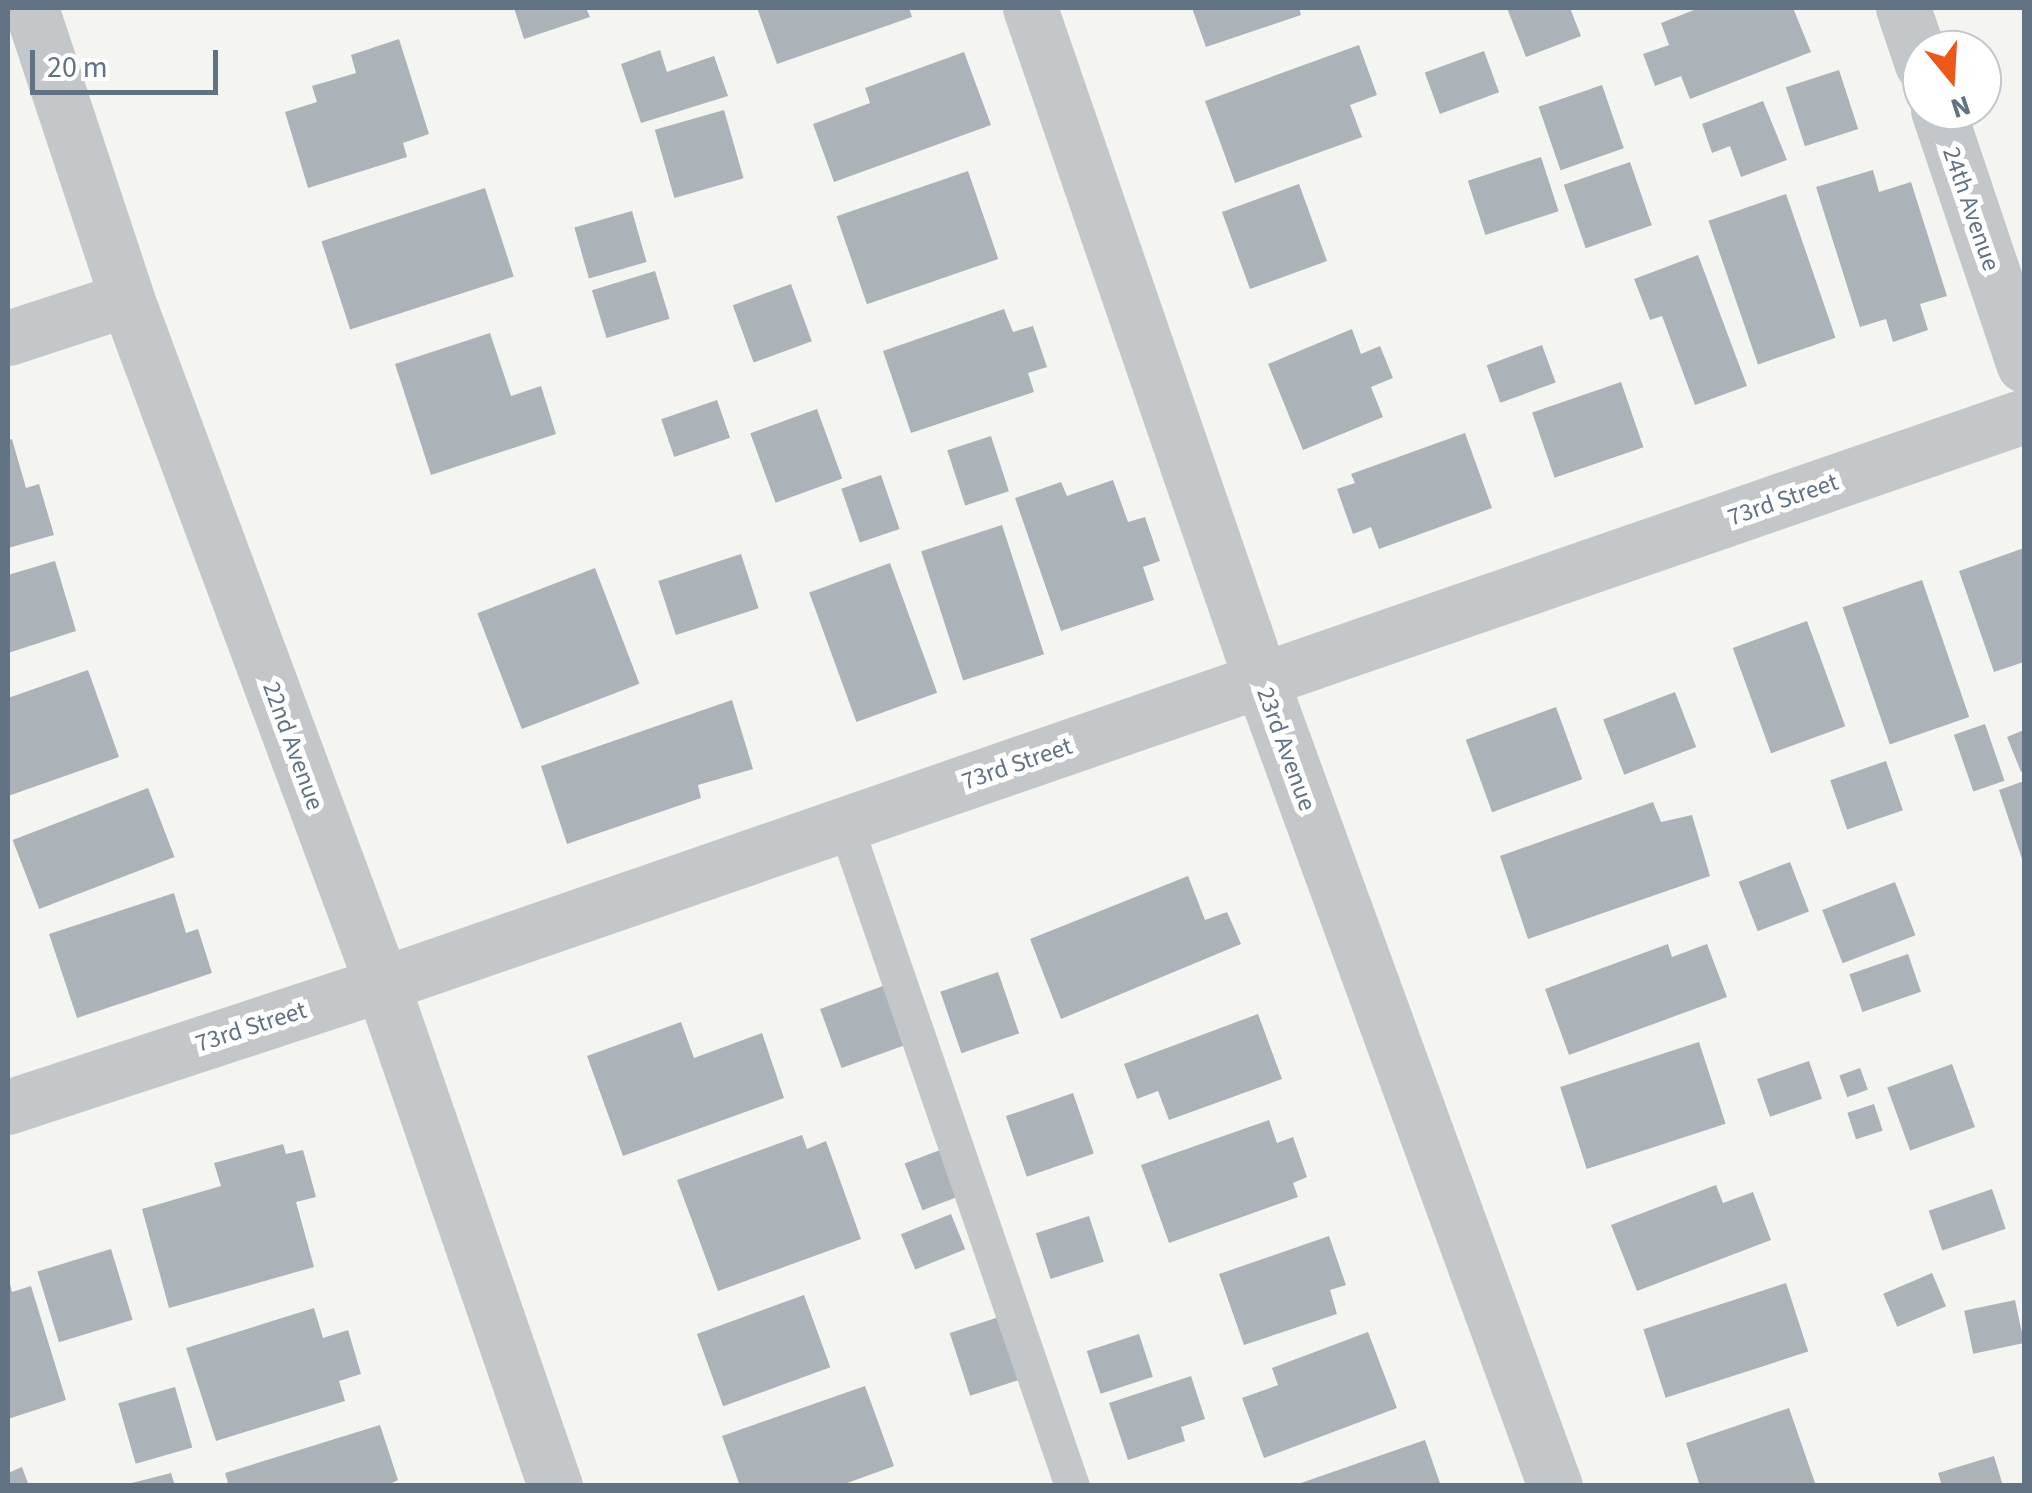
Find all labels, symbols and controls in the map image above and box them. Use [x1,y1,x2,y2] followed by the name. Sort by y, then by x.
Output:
[35,30,222,92] scale bar
[1902,30,2002,130] north arrow
[47,46,108,89] text: 20 m
[1946,85,1976,129] text: N
[1936,143,2006,275] street label: 24th Avenue
[1724,467,1842,533] street label: 73rd Street
[256,678,330,814] street label: 22nd Avenue
[1250,683,1322,815] street label: 23rd Avenue
[958,731,1076,797] street label: 73rd Street
[192,995,310,1059] street label: 73rd Street

